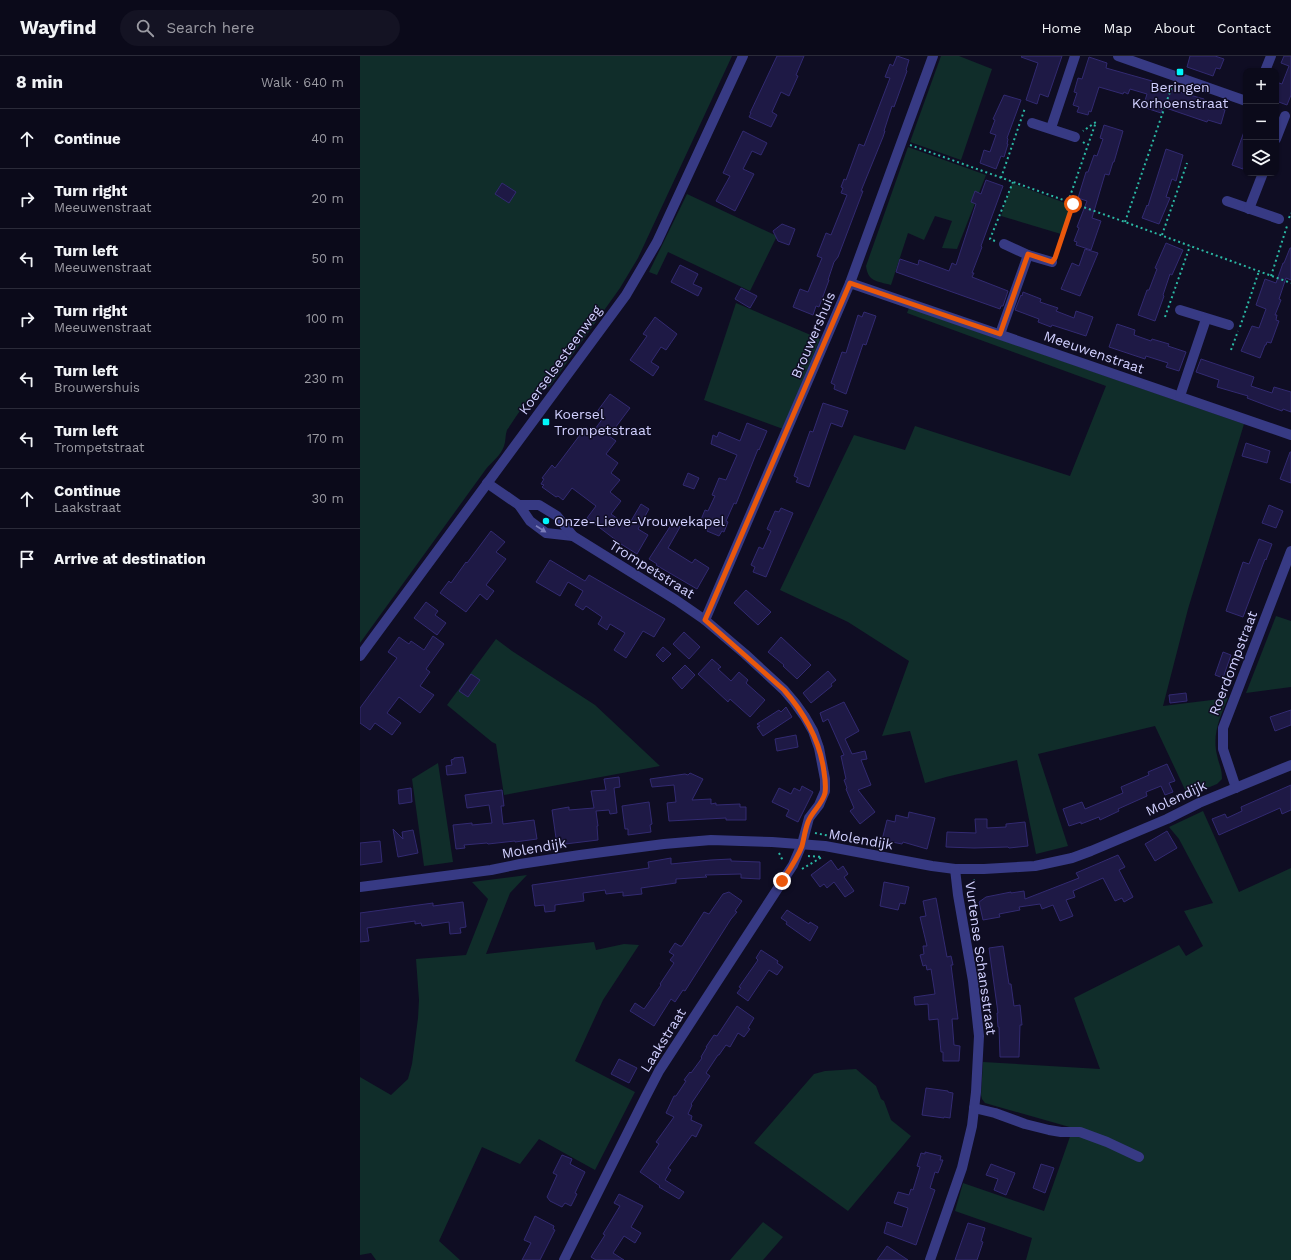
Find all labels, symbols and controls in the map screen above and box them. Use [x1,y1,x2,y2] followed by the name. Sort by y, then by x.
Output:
[120,10,400,46] search box
[20,16,96,39] text: Wayfind
[134,17,156,39] icon: search
[166,19,254,37] text: Search here
[1041,20,1081,36] text: Home
[1103,20,1132,36] text: Map
[1154,20,1195,36] text: About
[1217,20,1271,36] text: Contact
[1175,67,1185,77] marker: Beringen Korhoenstraat
[1243,68,1279,176] map controls
[1243,68,1279,104] button: +
[16,72,63,92] text: 8 min
[261,75,344,90] text: Walk · 640 m
[1132,79,1228,111] place label: Beringen Korhoenstraat
[1243,104,1279,140] button: −
[16,128,38,150] icon: ahead
[54,130,121,148] text: Continue
[311,131,344,146] text: 40 m
[1243,140,1279,176] button: layers
[54,182,127,200] text: Turn right
[16,188,38,210] icon: right
[312,191,344,206] text: 20 m
[1064,195,1082,213] route start
[54,200,152,215] text: Meeuwenstraat
[54,242,118,260] text: Turn left
[16,248,38,270] icon: left
[312,251,344,266] text: 50 m
[54,260,152,275] text: Meeuwenstraat
[788,289,838,381] street label: Brouwershuis
[54,302,127,320] text: Turn right
[515,302,605,418] street label: Koerselsesteenweg
[16,308,38,330] icon: right
[306,311,344,326] text: 100 m
[54,320,152,335] text: Meeuwenstraat
[1042,327,1146,377] street label: Meeuwenstraat
[54,362,118,380] text: Turn left
[16,368,38,390] icon: left
[304,371,344,386] text: 230 m
[54,380,140,395] text: Brouwershuis
[554,406,652,438] place label: Koersel Trompetstraat
[541,417,551,427] marker: Koersel Trompetstraat
[54,422,118,440] text: Turn left
[16,428,38,450] icon: left
[307,431,344,446] text: 170 m
[54,440,144,455] text: Trompetstraat
[54,482,121,500] text: Continue
[16,488,38,510] icon: ahead
[312,491,344,506] text: 30 m
[54,500,121,515] text: Laakstraat
[554,513,726,529] place label: Onze-Lieve-Vrouwekapel
[541,516,551,526] marker: Onze-Lieve-Vrouwekapel
[536,525,546,533] one-way arrow
[606,536,698,602] street label: Trompetstraat
[16,548,38,570] icon: arrive
[54,550,206,568] text: Arrive at destination
[1206,608,1260,717] street label: Roerdompstraat
[1143,777,1209,819] street label: Molendijk
[827,825,895,853] street label: Molendijk
[500,834,568,862] street label: Molendijk
[773,872,791,890] route end
[962,880,1000,1036] street label: Vurtense Schansstraat
[637,1005,689,1075] street label: Laakstraat

